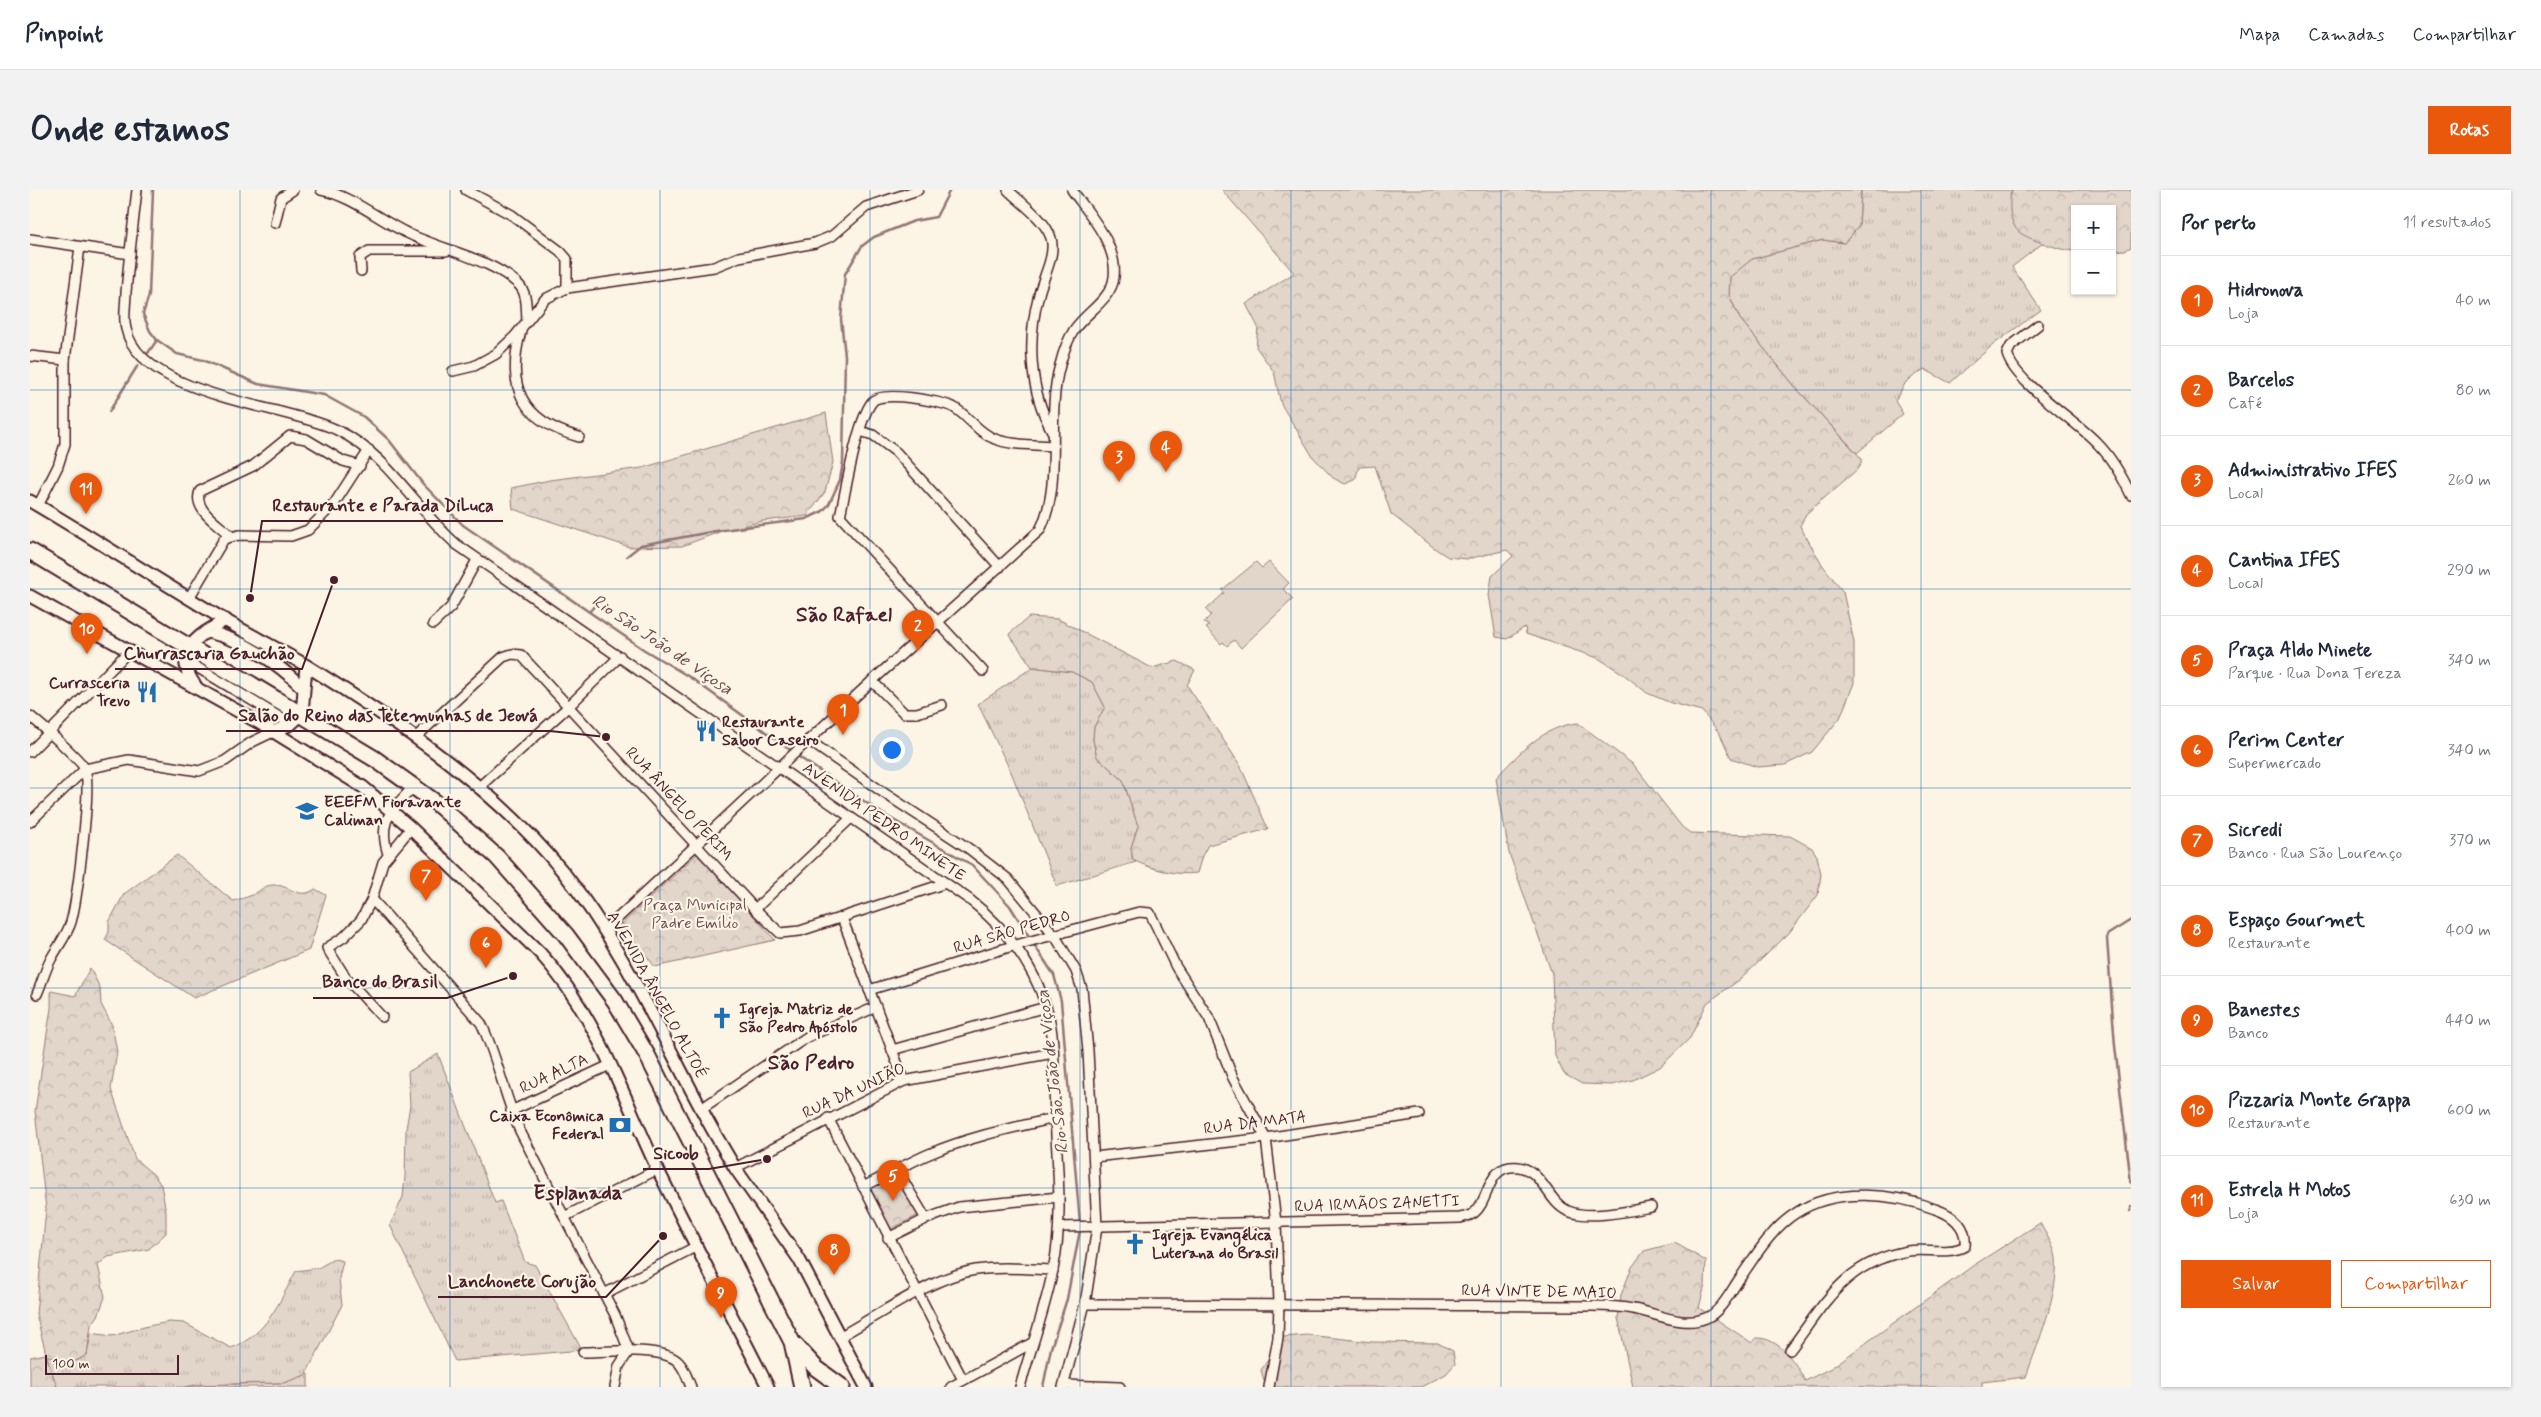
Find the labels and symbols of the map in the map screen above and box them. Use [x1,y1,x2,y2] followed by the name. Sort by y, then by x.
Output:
[1150,431,1182,472] pin: 4
[1103,441,1135,482] pin: 3
[70,473,102,514] pin: 11
[262,488,503,521] callout: Restaurante e Parada DiLuca
[272,494,494,518] text: Restaurante e Parada DiLuca
[587,589,737,701] water label: Rio São João de Viçosa
[796,601,892,629] district label: São Rafael
[902,610,934,651] pin: 2
[71,613,103,654] pin: 10
[115,636,302,669] callout: Churrascaria Gauchão
[123,642,295,666] text: Churrascaria Gauchão
[49,673,130,712] place label: Currasceria Trevo
[134,679,160,705] restaurant icon: Currasceria Trevo
[827,694,859,735] pin: 1
[226,698,550,731] callout: Salão do Reino das Tetemunhas de Jeová
[238,704,538,728] text: Salão do Reino das Tetemunhas de Jeová
[722,712,819,751] place label: Restaurante Sabor Caseiro
[693,718,719,744] restaurant icon: Restaurante Sabor Caseiro
[879,737,905,763] your location
[621,742,737,866] street label: RUA ÂNGELO PERIM
[798,758,970,886] street label: AVENIDA PEDRO MINETE
[324,792,461,831] place label: EEEFM Fioravante Caliman
[294,798,320,824] school or university icon: EEEFM Fioravante Caliman
[410,860,442,901] pin: 7
[643,895,747,934] park label: Praça Municipal Padre Emílio
[951,905,1073,959] street label: RUA SÃO PEDRO
[602,907,712,1083] street label: AVENIDA ÂNGELO ALTOÉ
[470,927,502,968] pin: 6
[313,965,447,998] callout: Banco do Brasil
[322,970,439,994] text: Banco do Brasil
[1031,988,1075,1155] water label: Rio São João de Viçosa
[739,999,858,1039] place label: Igreja Matriz de São Pedro Apóstolo
[709,1005,735,1031] church icon: Igreja Matriz de São Pedro Apóstolo
[516,1049,592,1099] street label: RUA ALTA
[768,1049,854,1077] district label: São Pedro
[799,1058,909,1124] street label: RUA DA UNIÃO
[489,1106,604,1145] place label: Caixa Econômica Federal
[1202,1106,1308,1140] street label: RUA DA MATA
[607,1112,633,1138] bank icon: Caixa Econômica Federal
[643,1136,709,1169] callout: Sicoob
[653,1142,699,1166] text: Sicoob
[877,1160,909,1201] pin: 5
[533,1179,623,1207] district label: Esplanada
[1294,1191,1460,1217] street label: RUA IRMÃOS ZANETTI
[1152,1225,1278,1264] place label: Igreja Evangélica Luterana do Brasil
[1122,1231,1148,1257] church icon: Igreja Evangélica Luterana do Brasil
[818,1234,850,1275] pin: 8
[438,1264,606,1297] callout: Lanchonete Corujão
[448,1270,596,1294] text: Lanchonete Corujão
[705,1277,737,1318] pin: 9
[1461,1280,1617,1304] street label: RUA VINTE DE MAIO
[45,1352,179,1375] scale bar

